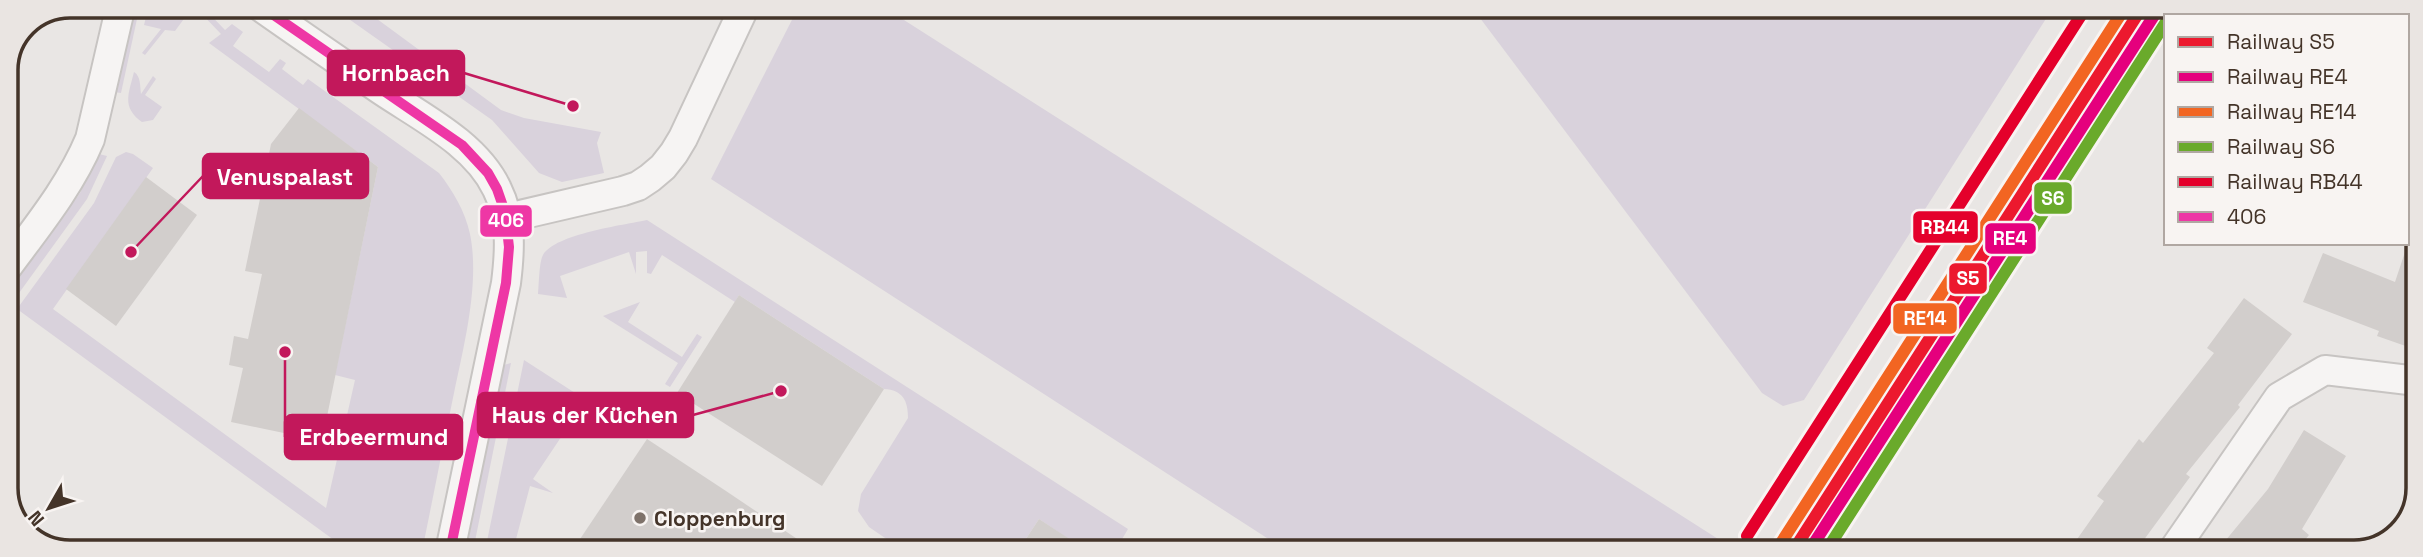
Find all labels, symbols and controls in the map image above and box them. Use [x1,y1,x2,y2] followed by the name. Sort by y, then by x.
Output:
[2164,14,2409,245] legend
[2227,28,2335,55] text: Railway S5
[328,51,464,95] callout: Hornbach
[342,58,450,88] text: Hornbach
[2227,63,2348,90] text: Railway RE4
[2227,98,2356,125] text: Railway RE14
[2227,133,2335,160] text: Railway S6
[203,154,368,198] callout: Venuspalast
[217,162,353,192] text: Venuspalast
[2227,168,2363,195] text: Railway RB44
[2033,181,2073,215] line badge: S6
[2041,186,2065,211] text: S6
[2227,203,2266,230] text: 406
[479,204,533,238] line badge: 406
[488,208,524,233] text: 406
[1912,210,1979,244] line badge: RB44
[1921,215,1969,240] text: RB44
[1984,222,2037,255] line badge: RE4
[1993,226,2027,251] text: RE4
[1948,262,1988,295] line badge: S5
[1957,266,1979,291] text: S5
[1892,302,1958,335] line badge: RE14
[1903,306,1947,331] text: RE14
[478,393,693,437] callout: Haus der Küchen
[492,400,678,430] text: Haus der Küchen
[285,415,462,459] callout: Erdbeermund
[300,422,448,452] text: Erdbeermund
[14,473,84,543] north arrow
[654,505,785,532] place label: Cloppenburg
[22,506,50,531] text: N
[632,510,648,526] marker: Cloppenburg

